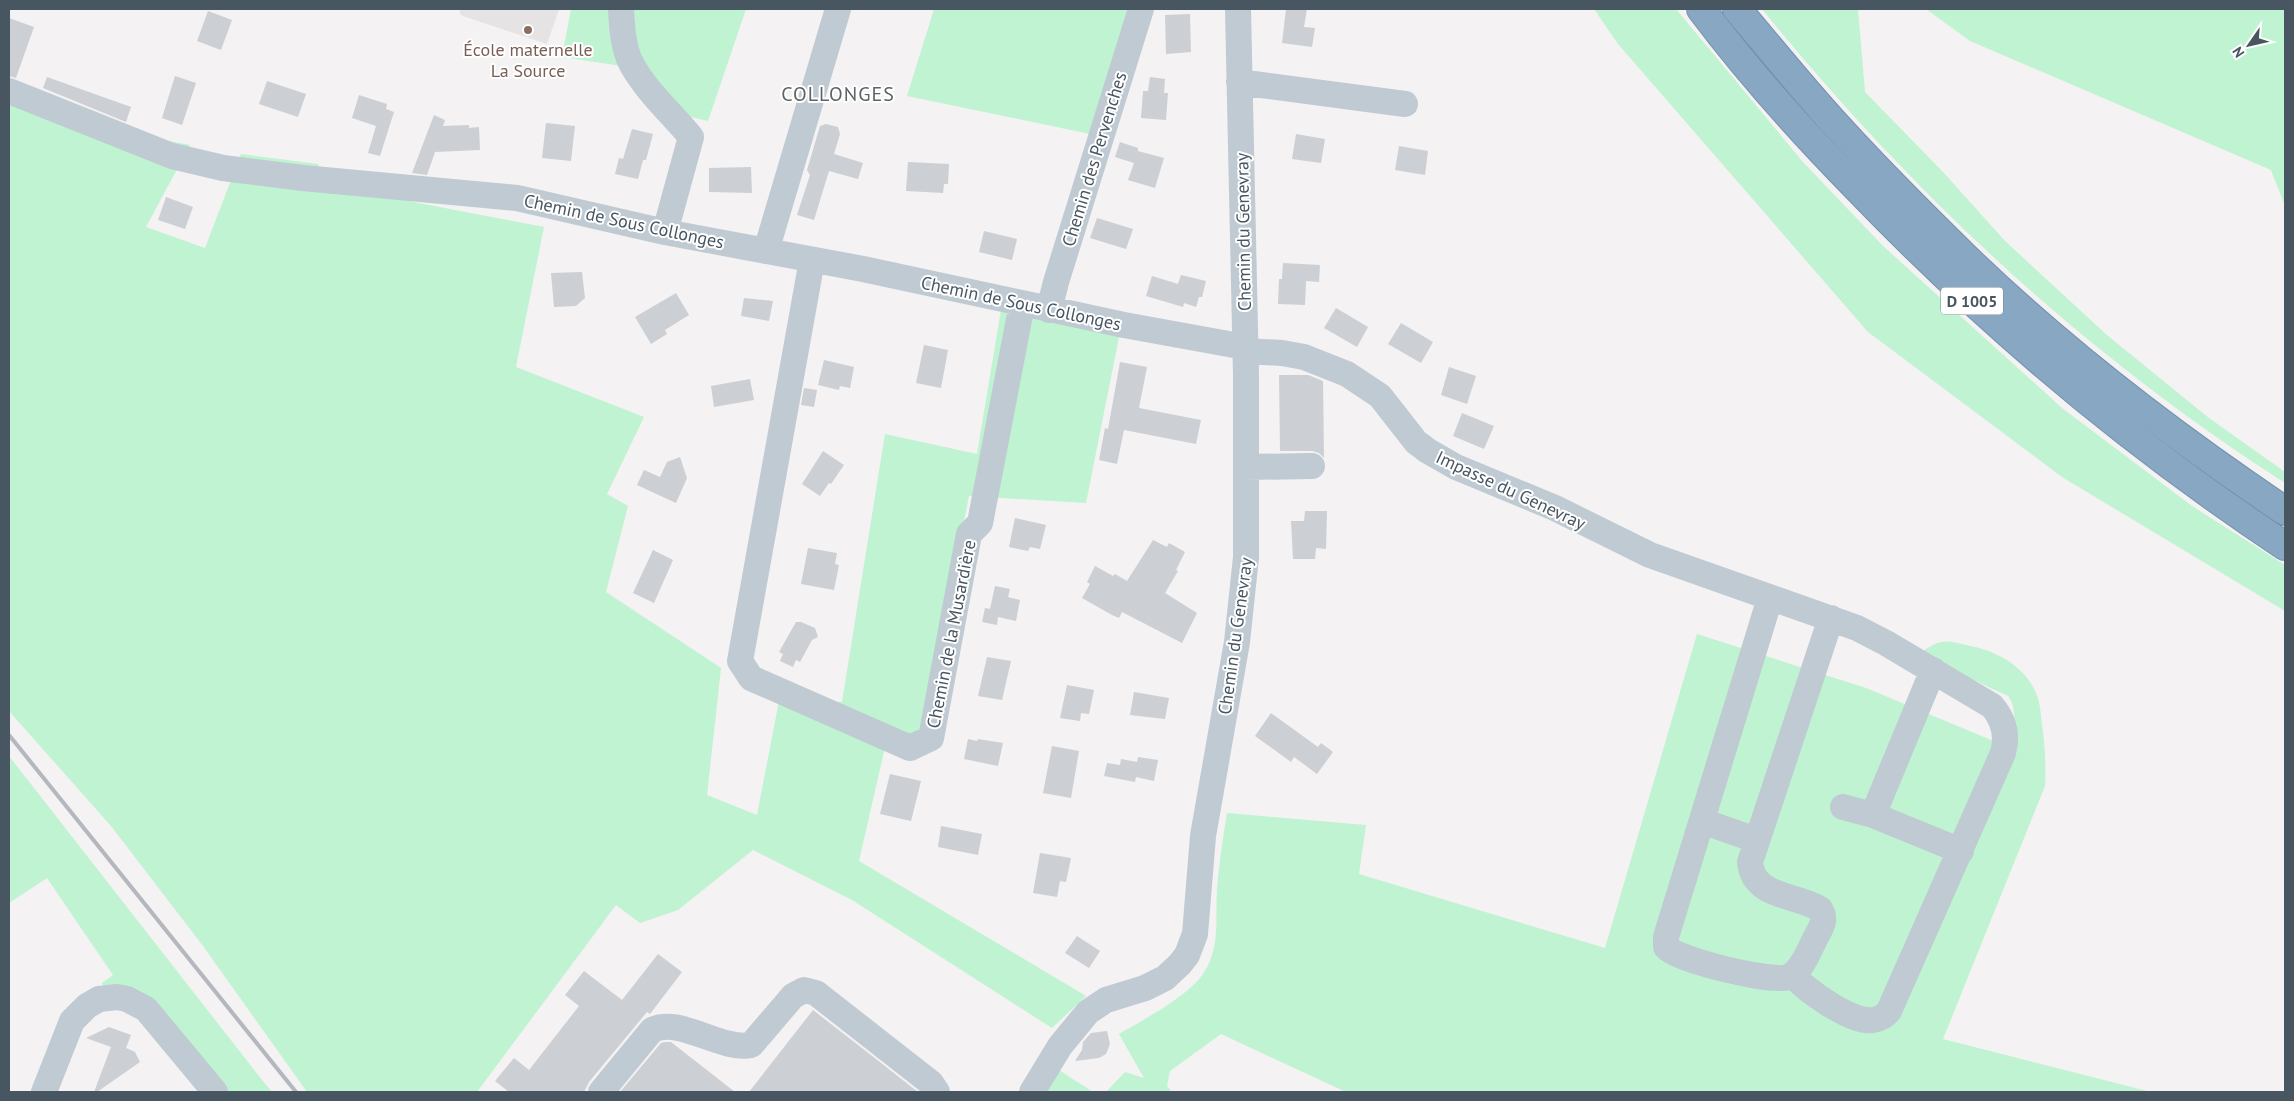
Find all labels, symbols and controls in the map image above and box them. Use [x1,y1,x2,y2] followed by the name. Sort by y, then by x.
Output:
[2224,20,2274,70] north arrow
[522,24,534,36] marker: École maternelle La Source
[463,38,593,82] place label: École maternelle La Source
[2228,43,2248,61] text: N
[1056,69,1132,249] street label: Chemin des Pervenches
[781,81,895,107] district label: COLLONGES
[1230,152,1256,311] street label: Chemin du Genevray
[522,189,726,253] street label: Chemin de Sous Collonges
[919,271,1123,335] street label: Chemin de Sous Collonges
[1941,288,2003,314] road number: D 1005
[1432,445,1590,535] street label: Impasse du Genevray
[921,538,981,730] street label: Chemin de la Musardière
[1213,555,1257,716] street label: Chemin du Genevray

